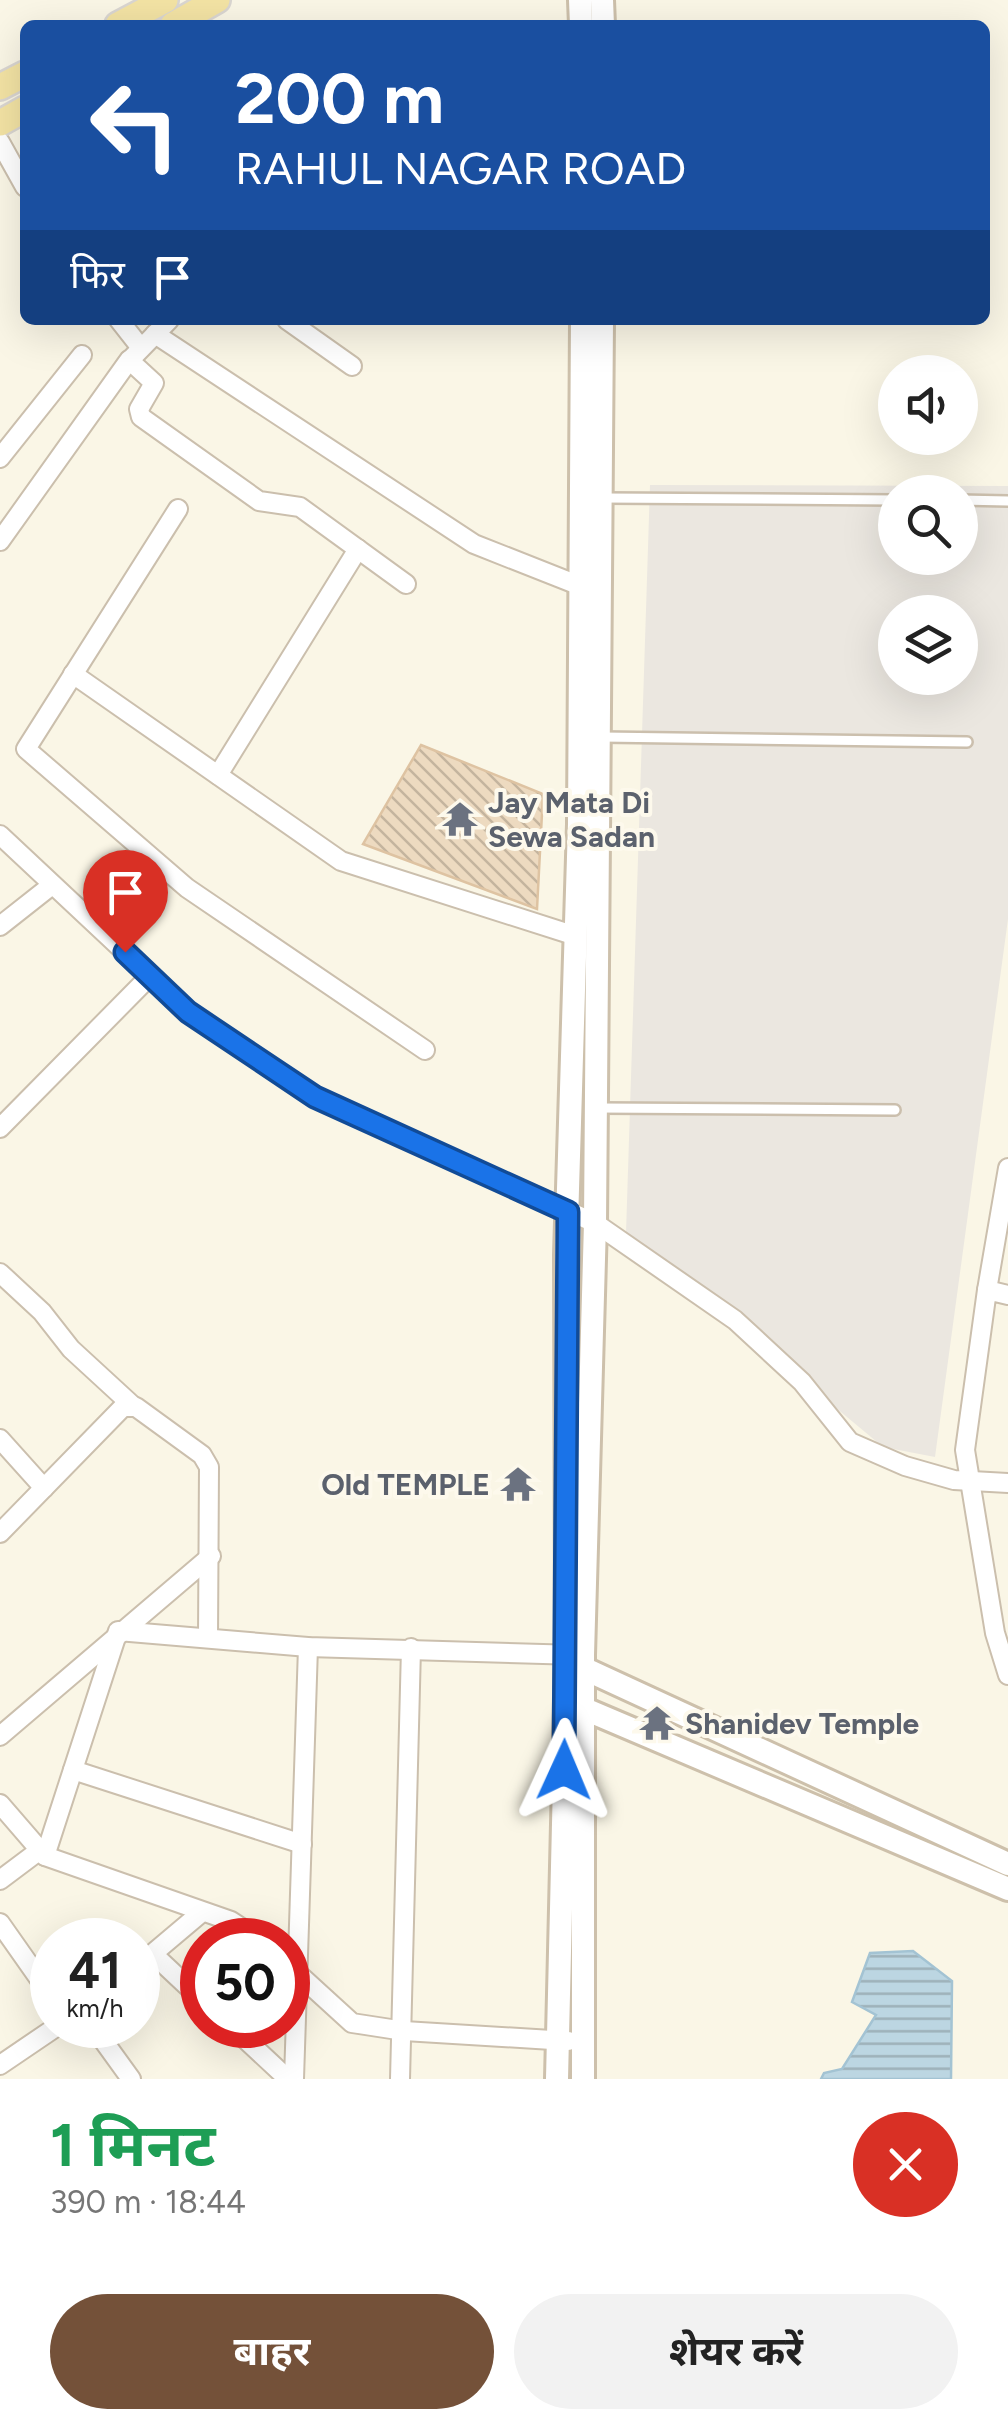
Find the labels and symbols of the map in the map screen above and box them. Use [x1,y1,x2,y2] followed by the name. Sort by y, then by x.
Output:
[488,784,655,855] place label: Jay Mata Di Sewa Sadan
[441,800,479,838] temple icon: Jay Mata Di Sewa Sadan
[83,850,168,953] pin
[499,1465,537,1503] temple icon: Old TEMPLE
[321,1466,490,1503] place label: Old TEMPLE
[638,1704,676,1742] temple icon: Shanidev Temple
[685,1705,920,1742] place label: Shanidev Temple
[512,1718,616,1822] position arrow
[180,1918,310,2048] speed limit sign: 50

